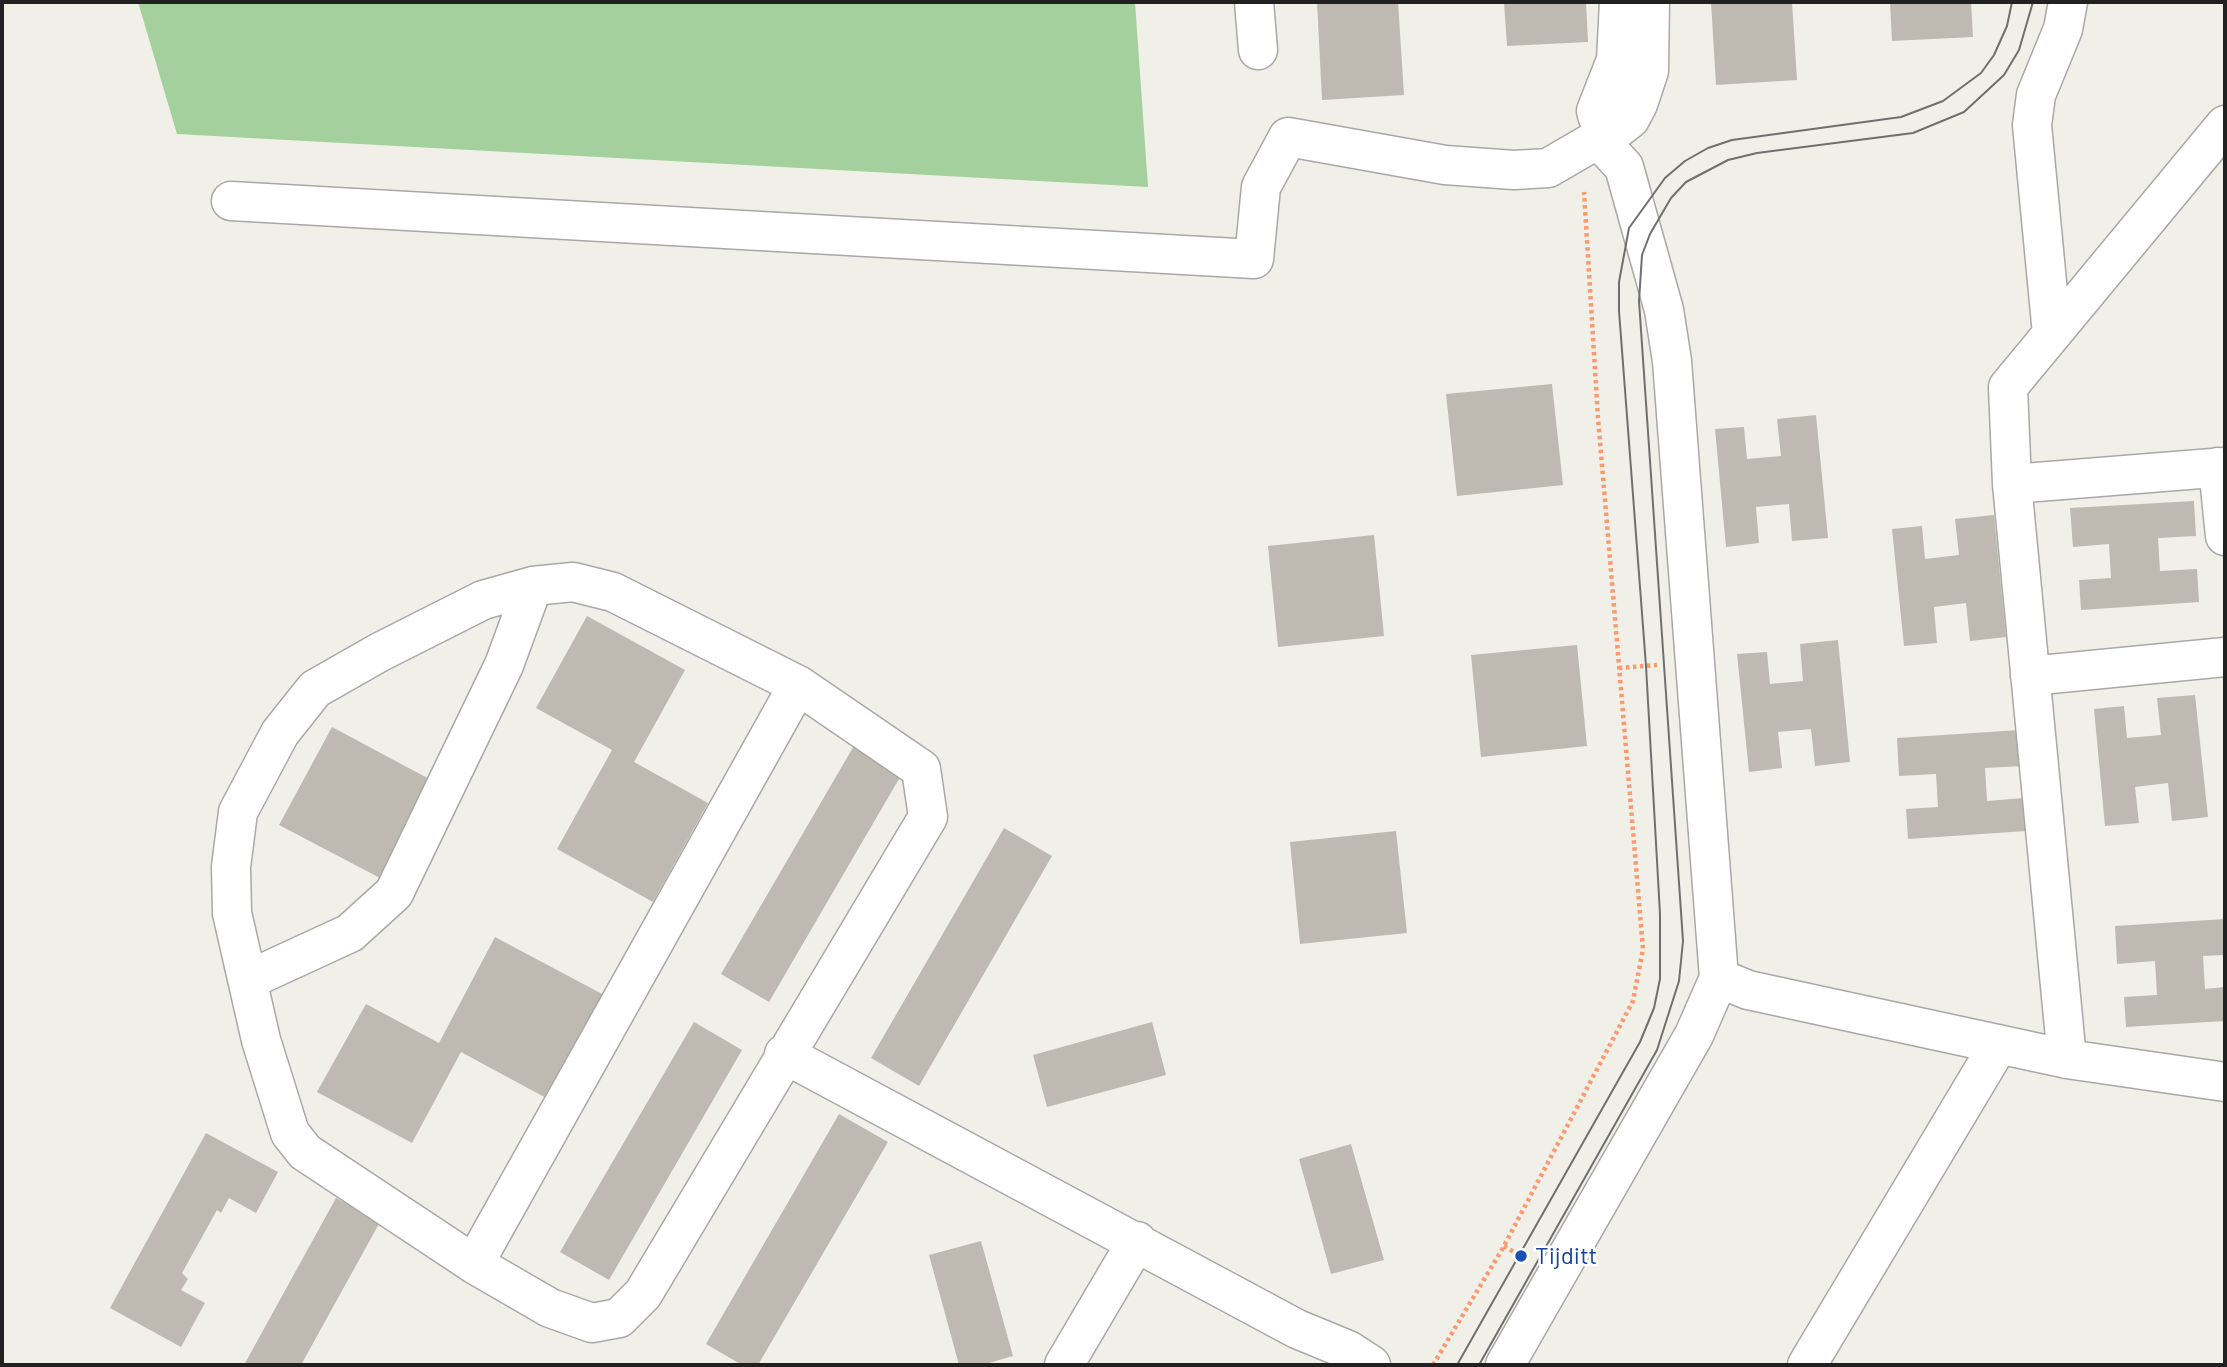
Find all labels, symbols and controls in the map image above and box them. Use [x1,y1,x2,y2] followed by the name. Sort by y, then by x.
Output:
[1535,1242,1597,1270] place label: Tijditt
[1513,1248,1529,1264] marker: Tijditt

